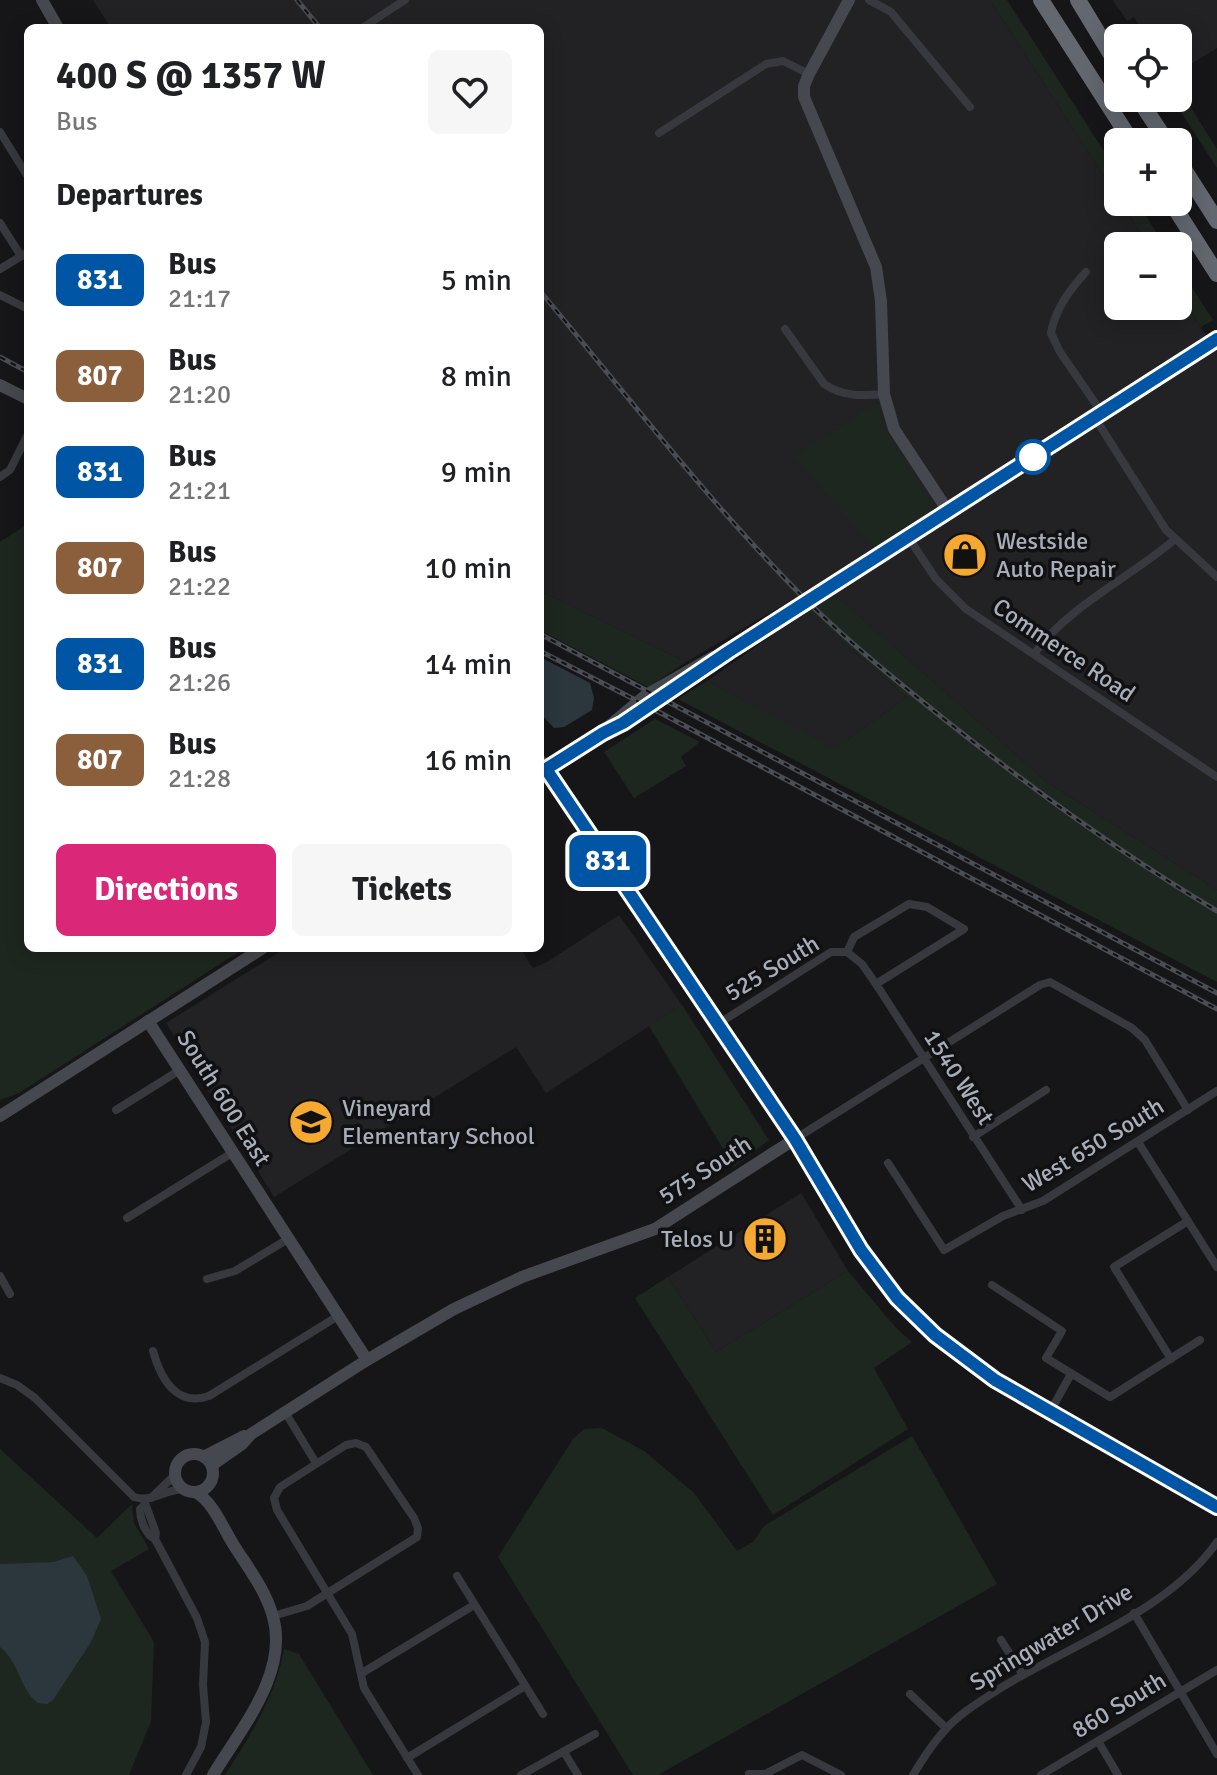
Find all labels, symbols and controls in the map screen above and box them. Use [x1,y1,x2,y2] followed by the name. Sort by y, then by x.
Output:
[1104,24,1192,320] map controls
[1104,24,1192,112] button: locate
[428,50,512,134] button: heart
[56,52,326,99] text: 400 S @ 1357 W
[56,106,97,138] text: Bus
[1104,128,1192,216] button: +
[56,177,203,214] text: Departures
[1104,232,1192,320] button: −
[168,246,216,283] text: Bus
[441,262,512,299] text: 5 min
[77,263,123,297] text: 831
[168,283,231,315] text: 21:17
[168,342,216,379] text: Bus
[441,358,512,395] text: 8 min
[77,359,123,393] text: 807
[168,379,231,411] text: 21:20
[168,438,216,475] text: Bus
[1016,440,1050,474] unlabelled marker
[441,454,512,491] text: 9 min
[77,455,123,489] text: 831
[168,475,231,507] text: 21:21
[996,526,1116,584] place label: Westside Auto Repair
[941,531,989,579] shop icon: Westside Auto Repair
[168,534,216,571] text: Bus
[425,550,512,587] text: 10 min
[77,551,123,585] text: 807
[168,571,231,603] text: 21:22
[987,591,1141,709] street label: Commerce Road
[168,630,216,667] text: Bus
[425,646,512,683] text: 14 min
[77,647,123,681] text: 831
[168,667,231,699] text: 21:26
[168,726,216,763] text: Bus
[425,742,512,779] text: 16 min
[77,743,123,777] text: 807
[168,763,231,795] text: 21:28
[562,835,654,887] line badge: 831
[56,844,276,936] button: Directions
[292,844,512,936] button: Tickets
[585,844,631,878] text: 831
[719,928,825,1008] street label: 525 South
[917,1024,1001,1130] street label: 1540 West
[170,1025,278,1171] street label: South 600 East
[1017,1091,1169,1199] street label: West 650 South
[342,1093,535,1151] place label: Vineyard Elementary School
[287,1098,335,1146] school or university icon: Vineyard Elementary School
[653,1129,757,1211] street label: 575 South
[741,1215,789,1263] building icon: Telos U
[661,1224,734,1254] place label: Telos U
[964,1577,1138,1697] street label: Springwater Drive
[1066,1665,1172,1745] street label: 860 South

